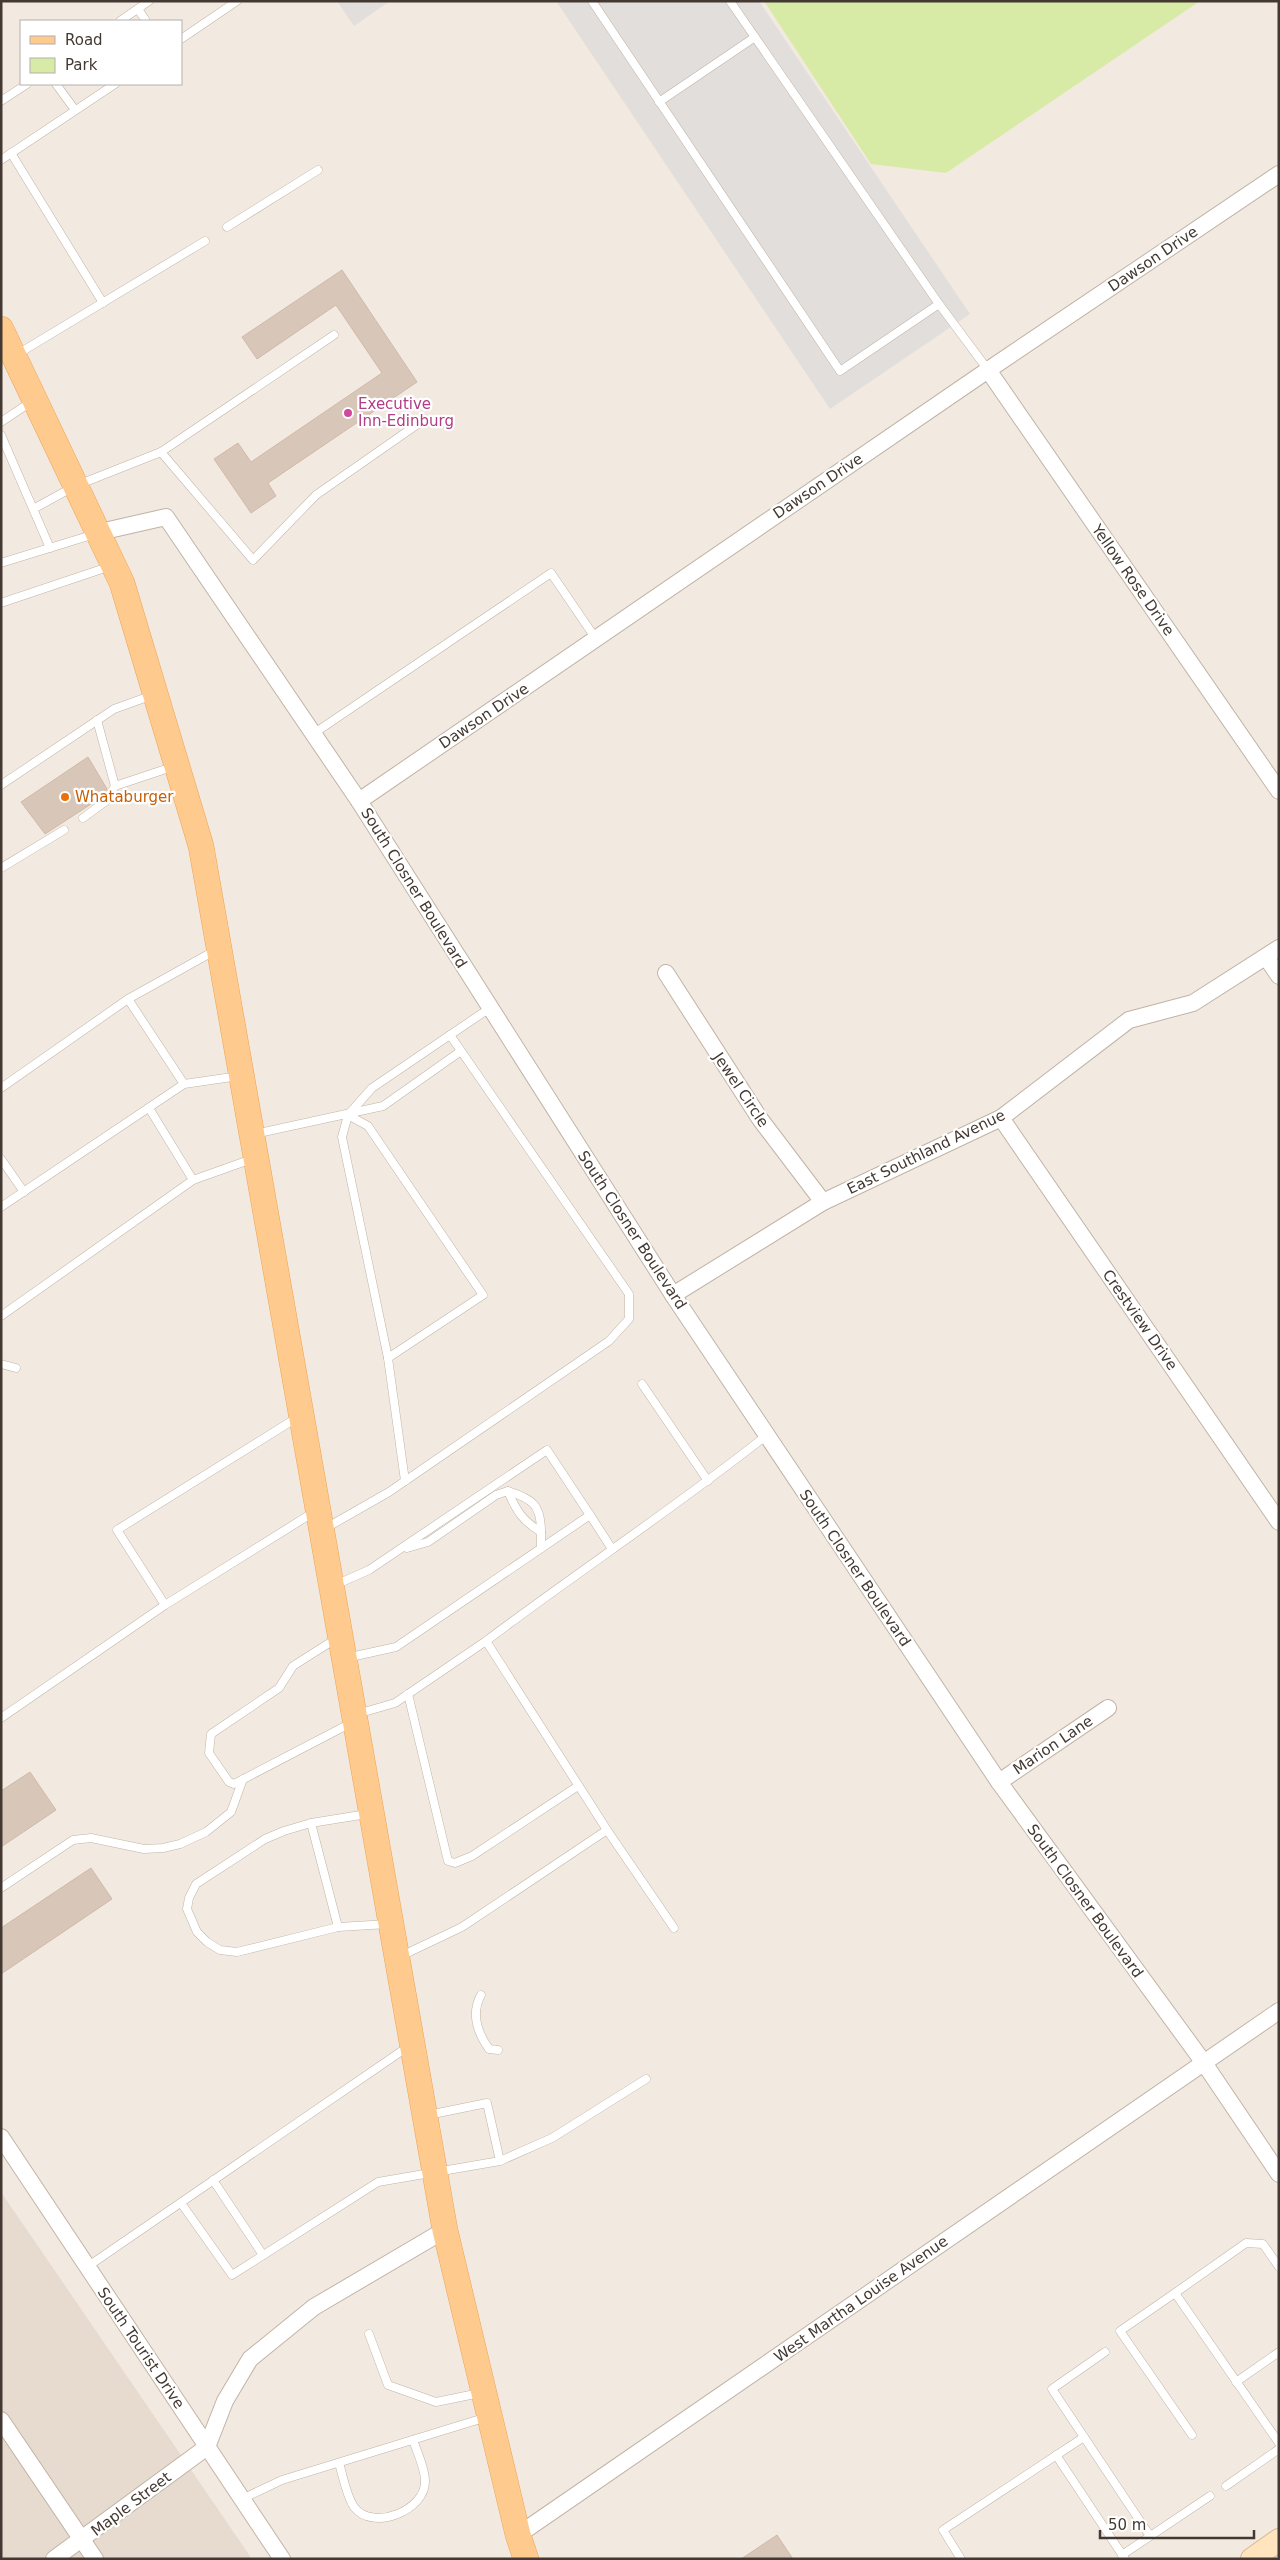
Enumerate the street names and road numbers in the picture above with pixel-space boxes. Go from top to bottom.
street label: Dawson Drive [1105,222,1201,296]
street label: Dawson Drive [770,449,866,523]
street label: Yellow Rose Drive [1087,520,1178,639]
street label: Dawson Drive [436,679,532,753]
street label: South Closner Boulevard [357,805,471,971]
street label: Jewel Circle [709,1048,773,1131]
street label: East Southland Avenue [844,1106,1008,1198]
street label: South Closner Boulevard [574,1147,690,1313]
street label: Crestview Drive [1099,1266,1181,1374]
street label: South Closner Boulevard [796,1486,914,1650]
street label: Marion Lane [1010,1712,1096,1778]
street label: South Closner Boulevard [1023,1821,1147,1981]
street label: West Martha Louise Avenue [771,2232,951,2366]
street label: South Tourist Drive [94,2284,188,2412]
street label: Maple Street [87,2468,175,2540]

